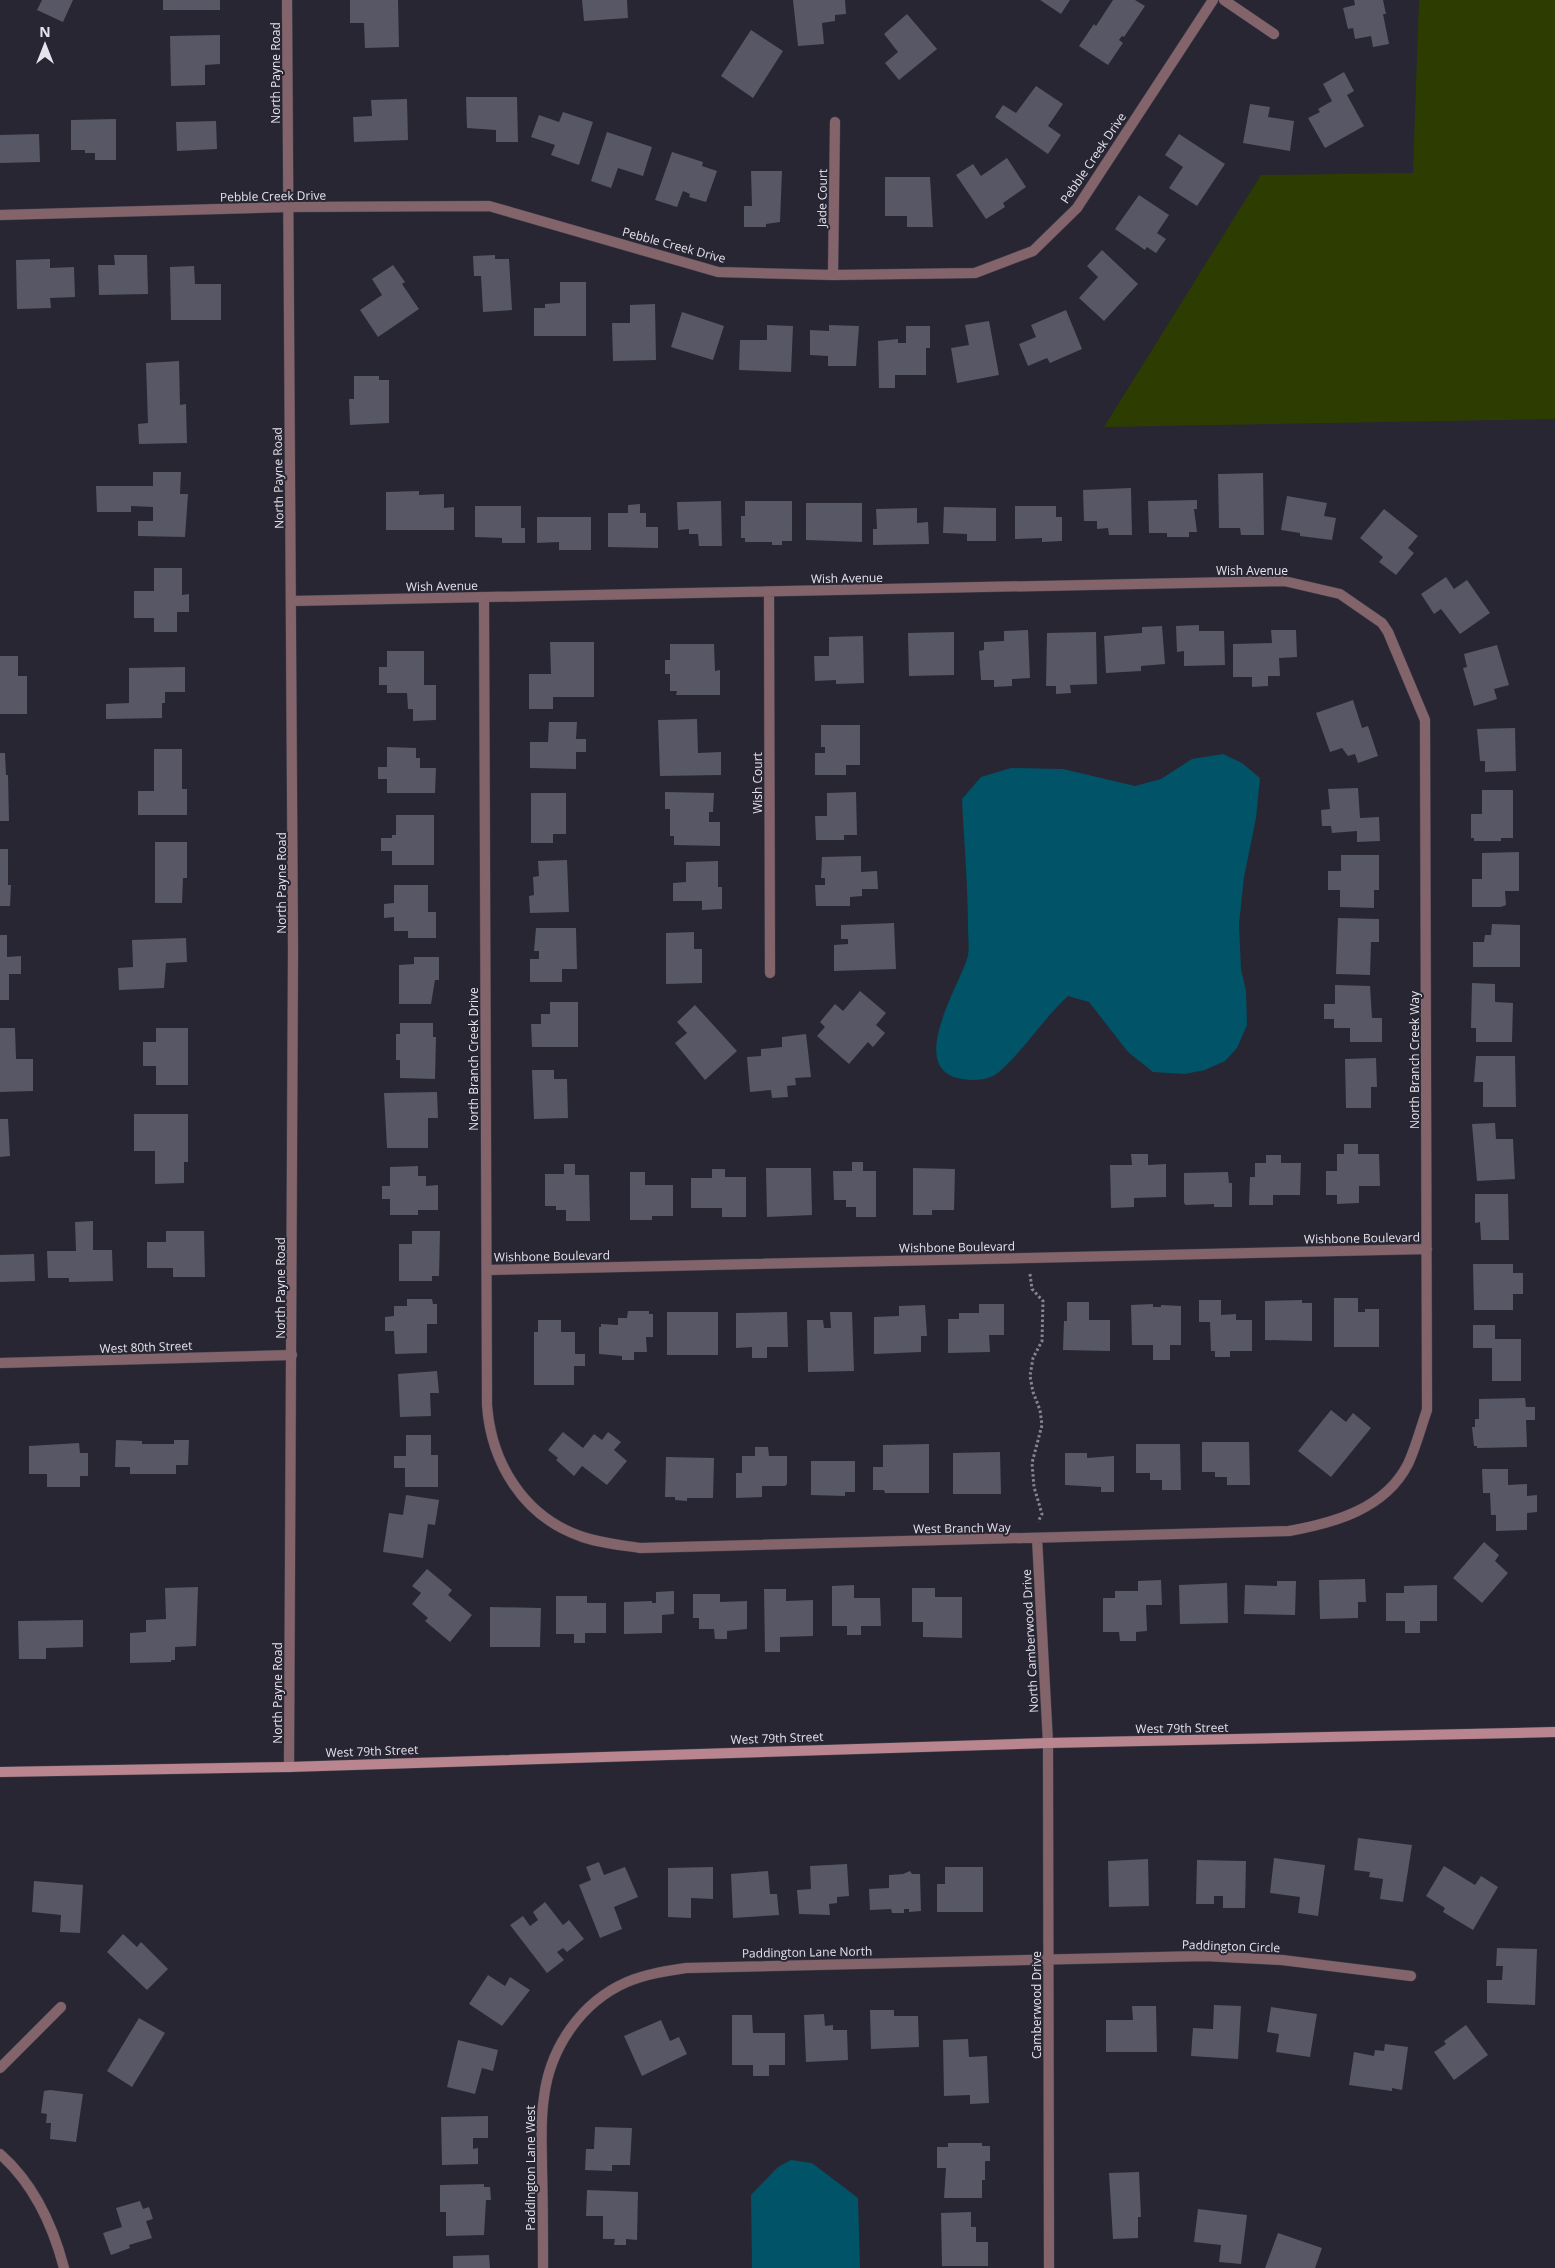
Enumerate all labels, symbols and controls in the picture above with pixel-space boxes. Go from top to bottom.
north arrow [20,20,70,70]
text: N [39,22,51,41]
street label: North Payne Road [267,22,284,124]
street label: Pebble Creek Drive [1056,109,1130,207]
street label: Jade Court [813,169,831,228]
street label: Pebble Creek Drive [220,187,327,205]
street label: Pebble Creek Drive [620,223,728,267]
street label: North Payne Road [269,427,287,529]
street label: Wish Avenue [1216,562,1288,579]
street label: Wish Avenue [811,569,883,587]
street label: Wish Avenue [406,577,478,595]
street label: Wish Court [749,752,766,814]
street label: North Payne Road [273,832,290,934]
street label: North Branch Creek Drive [465,987,482,1131]
street label: North Branch Creek Way [1406,990,1423,1129]
street label: Wishbone Boulevard [1304,1228,1420,1248]
street label: North Payne Road [272,1237,289,1339]
street label: Wishbone Boulevard [899,1237,1015,1257]
street label: Wishbone Boulevard [494,1246,610,1266]
street label: West 80th Street [99,1337,193,1357]
street label: West Branch Way [913,1519,1012,1537]
street label: North Camberwood Drive [1018,1568,1042,1713]
street label: North Payne Road [269,1642,286,1744]
street label: West 79th Street [1135,1719,1229,1737]
street label: West 79th Street [730,1728,824,1748]
street label: West 79th Street [325,1741,419,1761]
street label: Paddington Circle [1181,1936,1281,1956]
street label: Paddington Lane North [742,1942,872,1962]
street label: Camberwood Drive [1028,1951,1045,2059]
street label: Paddington Lane West [522,2105,539,2231]

